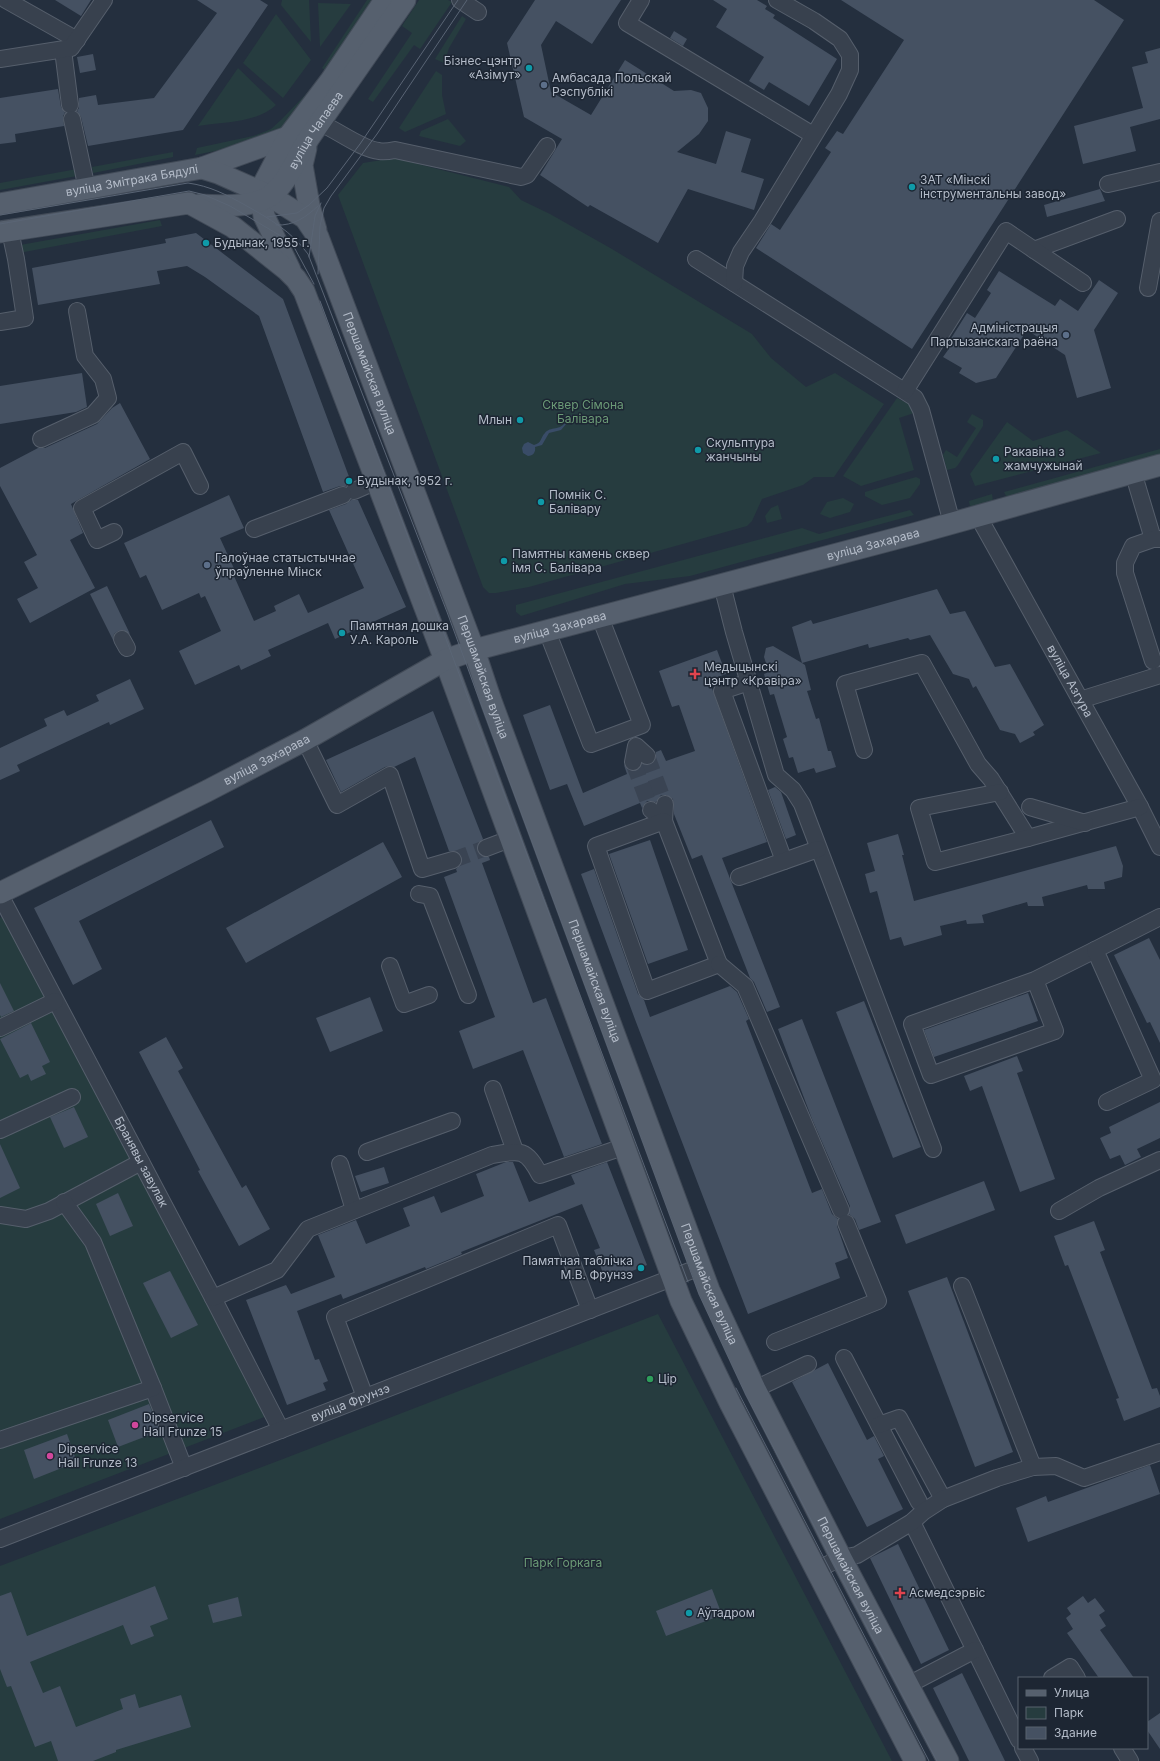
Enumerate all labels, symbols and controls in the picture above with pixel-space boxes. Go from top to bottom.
place label: Бізнес-цэнтр «Азімут» [444,53,521,82]
marker: Бізнес-цэнтр «Азімут» [524,63,534,73]
place label: Амбасада Польскай Рэспублікі [552,70,672,99]
marker: Амбасада Польскай Рэспублікі [539,80,549,90]
street label: вуліца Чапаева [285,88,346,172]
street label: вуліца Змітрака Бядулі [64,161,199,199]
place label: ЗАТ «Мінскі інструментальны завод» [920,172,1066,201]
marker: ЗАТ «Мінскі інструментальны завод» [907,182,917,192]
place label: Будынак, 1955 г. [214,235,310,250]
marker: Будынак, 1955 г. [201,238,211,248]
street label: Першамайская вуліца [340,310,400,437]
place label: Адміністрацыя Партызанскага раёна [930,320,1058,349]
marker: Адміністрацыя Партызанскага раёна [1061,330,1071,340]
park label: Сквер Сімона Балівара [542,397,624,426]
place label: Млын [478,412,512,427]
marker: Млын [515,415,525,425]
place label: Скульптура жанчыны [706,435,775,464]
place label: Ракавіна з жамчужынай [1004,444,1083,473]
marker: Скульптура жанчыны [693,445,703,455]
marker: Ракавіна з жамчужынай [991,454,1001,464]
place label: Будынак, 1952 г. [357,473,453,488]
marker: Будынак, 1952 г. [344,476,354,486]
place label: Помнік С. Балівару [549,487,606,516]
marker: Помнік С. Балівару [536,497,546,507]
street label: вуліца Захарава [825,525,921,564]
place label: Памятны камень сквер імя С. Балівара [512,546,650,575]
place label: Галоўнае статыстычнае ўпраўленне Мінск [215,550,356,579]
marker: Памятны камень сквер імя С. Балівара [499,556,509,566]
marker: Галоўнае статыстычнае ўпраўленне Мінск [202,560,212,570]
street label: вуліца Захарава [512,607,608,646]
street label: Першамайская вуліца [455,613,512,741]
place label: Памятная дошка У.А. Кароль [350,618,449,647]
marker: Памятная дошка У.А. Кароль [337,628,347,638]
street label: вуліца Азгура [1044,642,1097,720]
place label: Медыцынскі цэнтр «Кравіра» [704,659,802,688]
marker: Медыцынскі цэнтр «Кравіра» [689,668,701,680]
street label: вуліца Захарава [221,731,312,788]
street label: Першамайская вуліца [566,917,625,1044]
street label: Бранявы завулак [111,1114,172,1210]
street label: Першамайская вуліца [678,1221,741,1347]
place label: Памятная таблічка М.В. Фрунзэ [522,1253,633,1282]
marker: Памятная таблічка М.В. Фрунзэ [636,1263,646,1273]
place label: Цір [658,1371,677,1386]
marker: Цір [645,1374,655,1384]
street label: вуліца Фрунзэ [309,1380,392,1425]
place label: Dipservice Hall Frunze 15 [143,1410,222,1439]
marker: Dipservice Hall Frunze 15 [130,1420,140,1430]
place label: Dipservice Hall Frunze 13 [58,1441,137,1470]
marker: Dipservice Hall Frunze 13 [45,1451,55,1461]
street label: Першамайская вуліца [814,1514,888,1636]
park label: Парк Горкага [524,1555,602,1570]
place label: Асмедсэрвіс [909,1585,986,1600]
marker: Асмедсэрвіс [894,1587,906,1599]
place label: Аўтадром [697,1605,755,1620]
marker: Аўтадром [684,1608,694,1618]
legend [1018,1677,1148,1749]
text: Улица [1054,1685,1089,1700]
text: Парк [1054,1705,1084,1720]
text: Здание [1054,1725,1097,1740]

